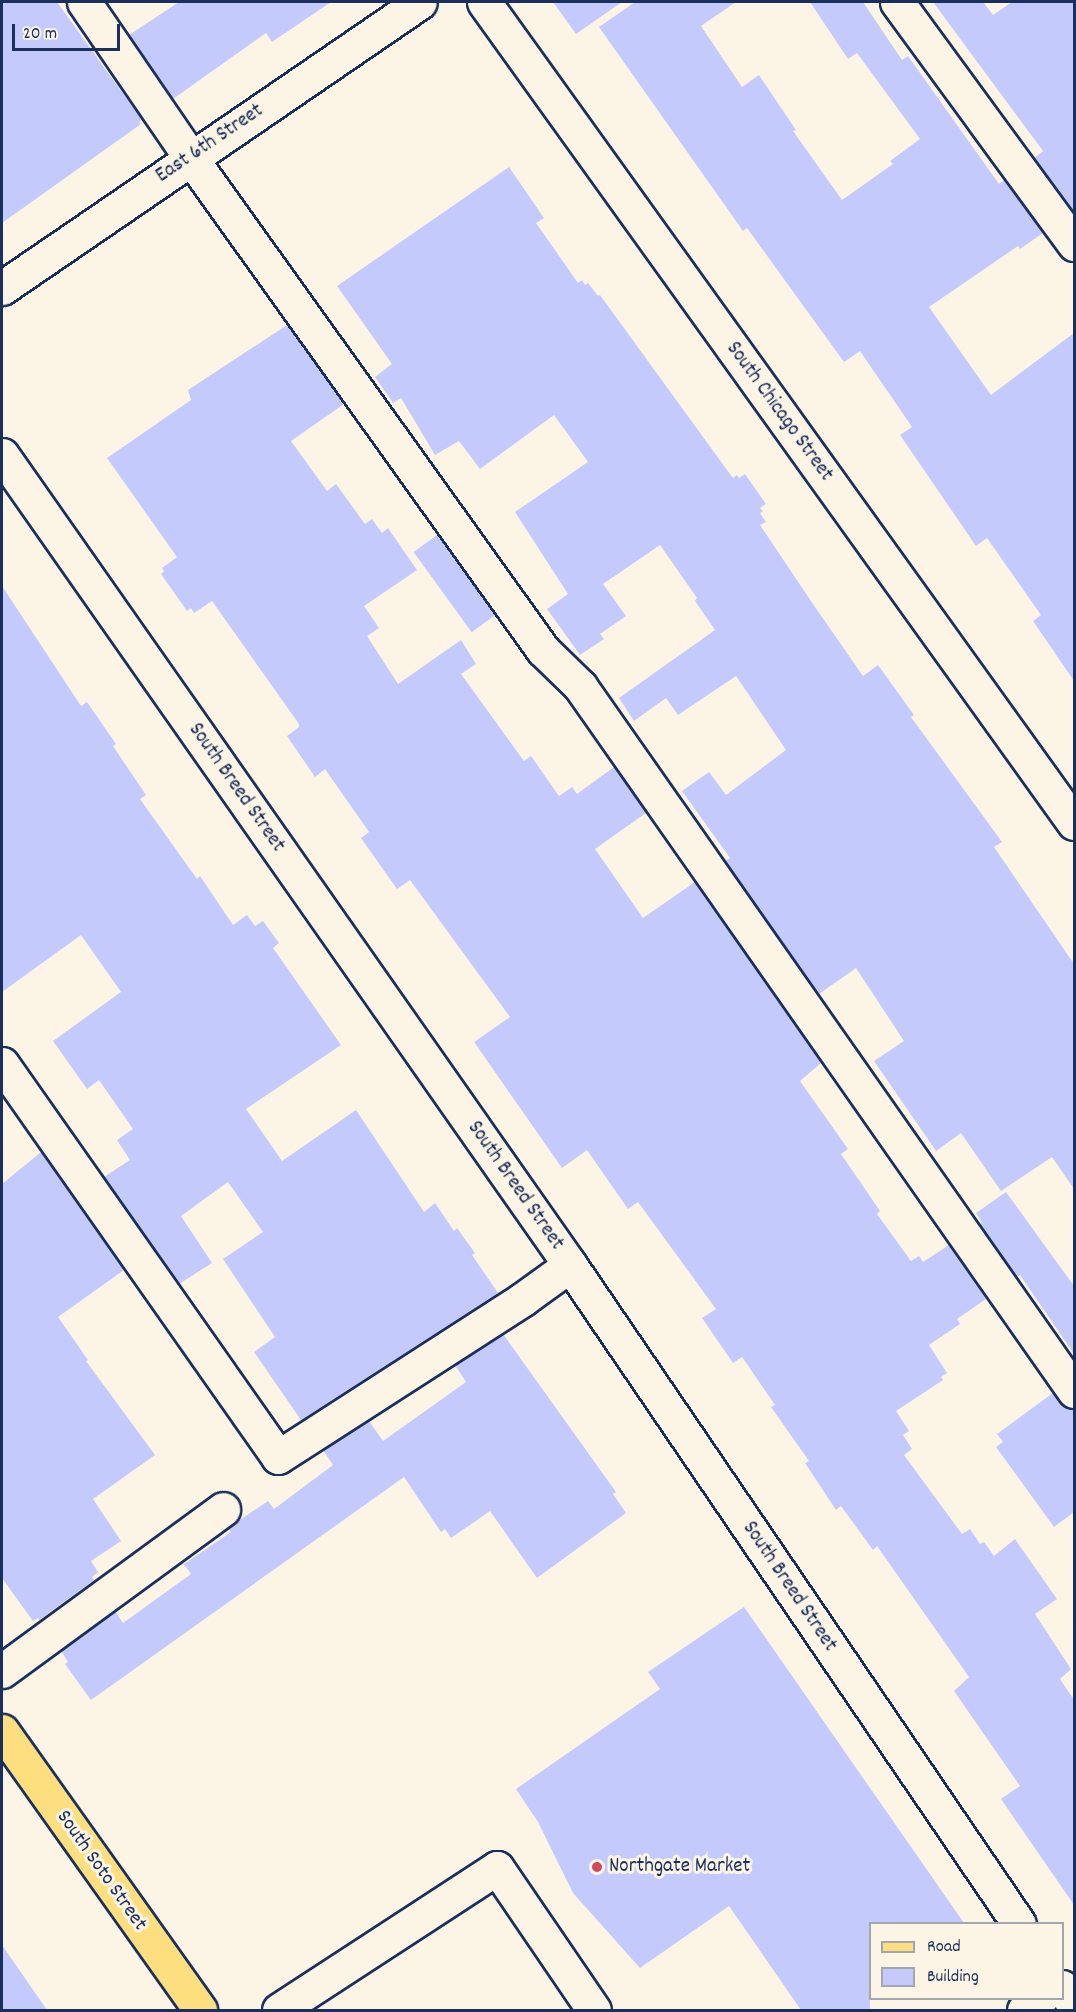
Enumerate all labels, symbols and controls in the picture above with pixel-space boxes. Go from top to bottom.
scale bar [15,12,123,50]
text: 20 m [23,22,57,47]
street label: East 6th Street [151,99,269,189]
street label: South Chicago Street [720,337,838,487]
street label: South Breed Street [182,719,290,857]
street label: South Breed Street [461,1117,569,1255]
street label: South Breed Street [736,1517,842,1657]
street label: South Soto Street [50,1806,152,1936]
place label: Northgate Market [609,1854,750,1880]
marker: Northgate Market [590,1860,604,1874]
legend [869,1922,1064,2000]
text: Road [927,1935,961,1960]
text: Building [927,1965,979,1990]

